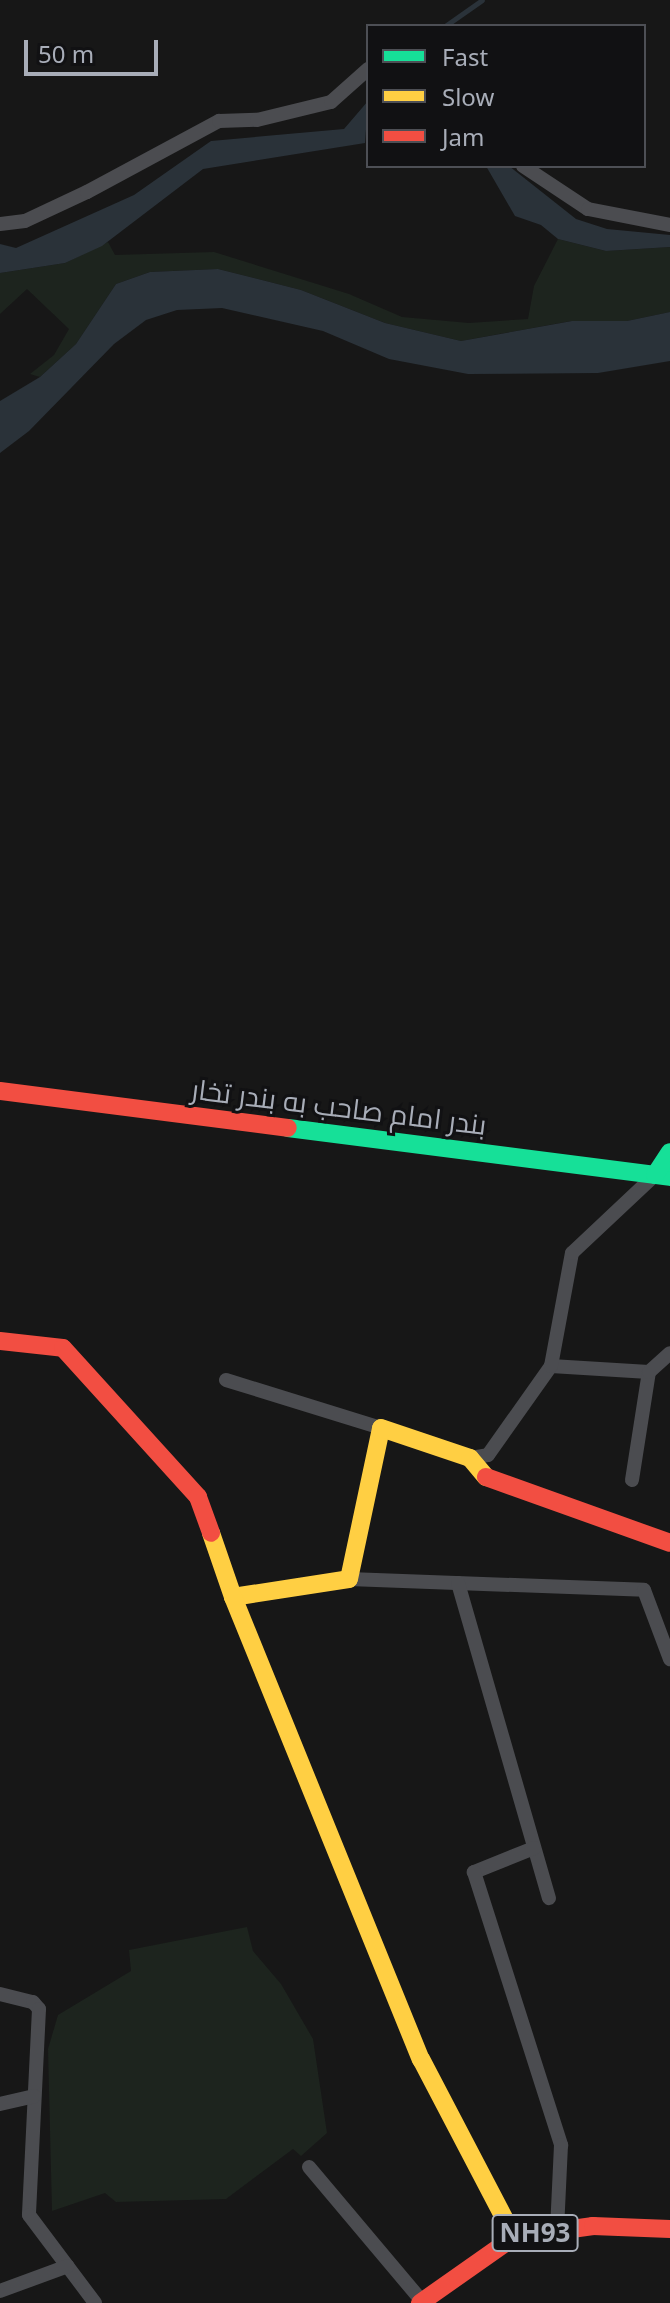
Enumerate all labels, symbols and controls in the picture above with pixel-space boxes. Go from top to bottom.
scale bar [28,24,162,74]
legend [366,24,646,168]
text: 50 m [38,37,94,70]
text: Fast [442,40,488,73]
text: Slow [442,80,494,113]
text: Jam [442,120,484,153]
street label: بندر امام صاحب به بندر تخار [190,1071,488,1141]
road number: NH93 [491,2211,579,2255]

